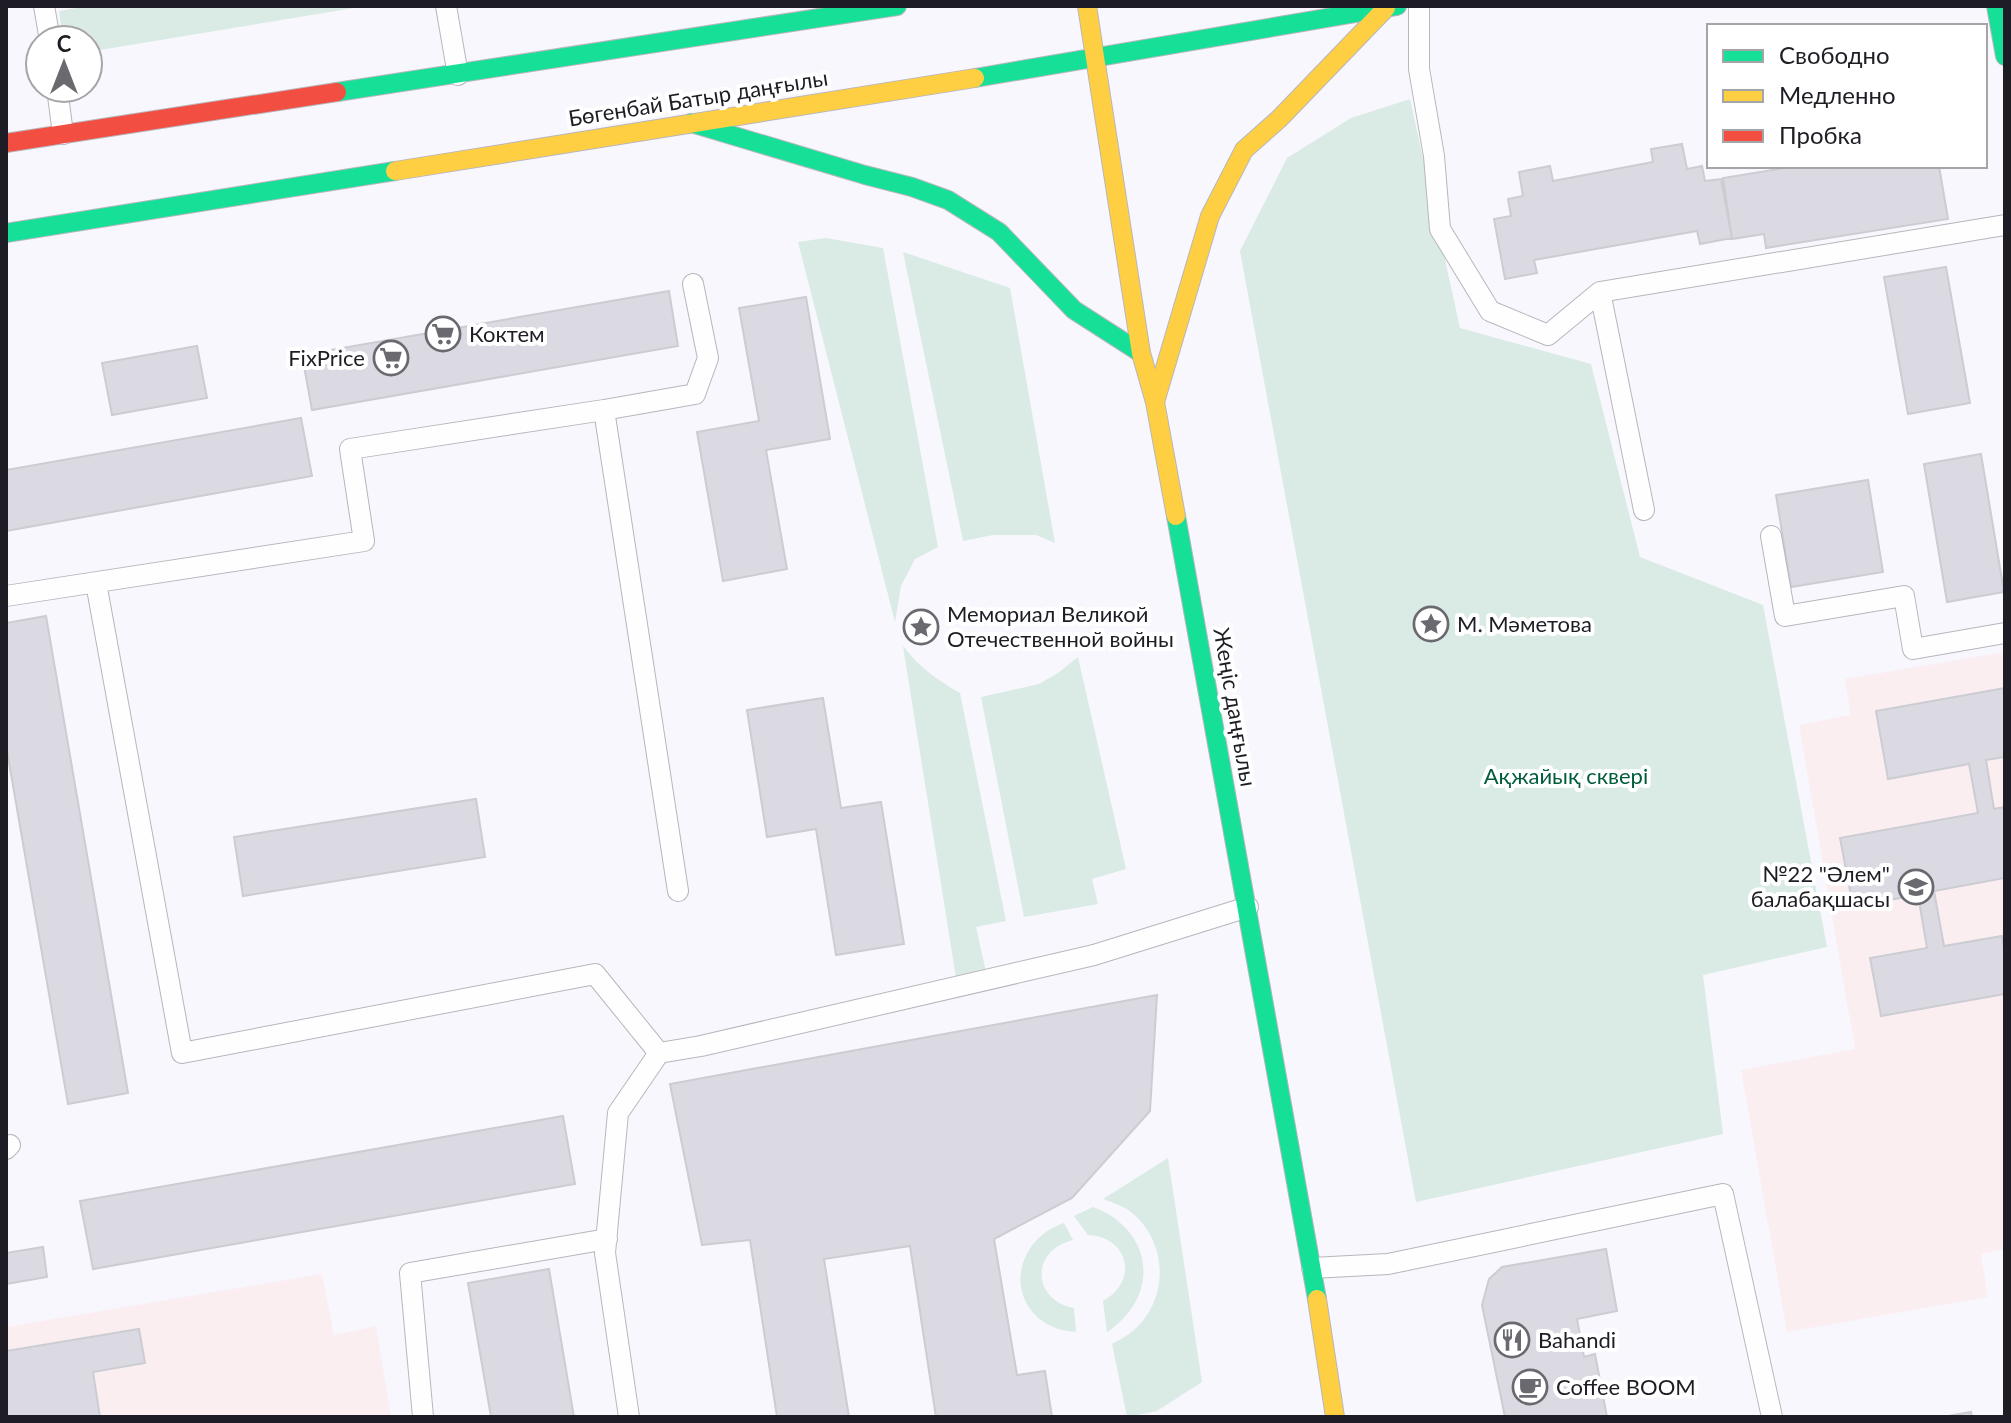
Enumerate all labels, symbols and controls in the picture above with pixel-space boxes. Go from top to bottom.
north arrow [24,24,104,104]
legend [1707,24,1987,168]
text: С [57,30,72,57]
text: Свободно [1779,40,1890,69]
street label: Бөгенбай Батыр даңғылы [566,64,830,131]
text: Медленно [1779,80,1896,109]
text: Пробка [1779,120,1862,149]
supermarket icon: Коктем [424,315,462,353]
place label: Коктем [469,320,545,347]
supermarket icon: FixPrice [372,339,410,377]
place label: FixPrice [288,344,365,371]
place label: Мемориал Великой Отечественной войны [947,600,1174,652]
place icon: М. Мәметова [1412,605,1450,643]
place icon: Мемориал Великой Отечественной войны [902,608,940,646]
place label: М. Мәметова [1457,610,1592,637]
street label: Жеңіс даңғылы [1208,625,1263,788]
park label: Ақжайық сквері [1484,762,1648,789]
place label: №22 "Әлем" балабақшасы [1751,860,1890,912]
school or university icon: №22 "Әлем" балабақшасы [1897,868,1935,906]
restaurant icon: Bahandi [1493,1321,1531,1359]
place label: Bahandi [1538,1326,1616,1353]
cafe icon: Coffee BOOM [1511,1368,1549,1406]
place label: Coffee BOOM [1556,1373,1696,1400]

